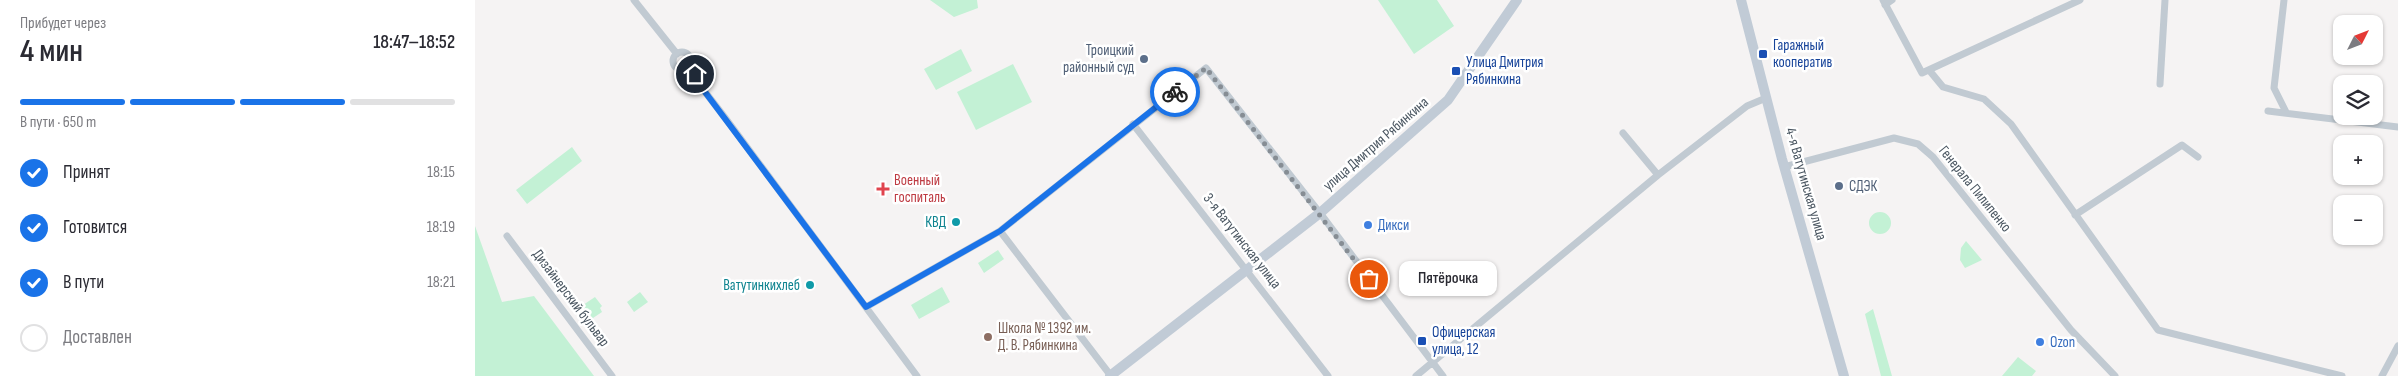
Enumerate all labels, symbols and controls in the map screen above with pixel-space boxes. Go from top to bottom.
text: Прибудет через [20,14,106,33]
north arrow [2333,15,2383,65]
map controls [2333,15,2383,245]
text: 18:47–18:52 [373,31,455,54]
text: 4 мин [20,32,83,71]
place label: Гаражный кооператив [1773,36,1833,72]
place label: Троицкий районный суд [1063,41,1135,77]
marker: Гаражный кооператив [1757,48,1769,60]
pin [674,53,716,95]
marker: Троицкий районный суд [1138,53,1150,65]
place label: Улица Дмитрия Рябинкина [1466,53,1544,89]
icon: home [681,60,709,88]
marker: Улица Дмитрия Рябинкина [1450,65,1462,77]
courier [1150,67,1200,117]
button: layers [2333,75,2383,125]
icon: bike [1161,78,1189,106]
street label: улица Дмитрия Рябинкина [1319,93,1433,195]
text: В пути · 650 m [20,113,96,132]
street label: 4-я Ватутинская улица [1781,125,1831,243]
button: + [2333,135,2383,185]
street label: Генерала Пилипенко [1934,142,2016,236]
icon: check [20,159,48,187]
text: Принят [63,161,110,184]
text: 18:15 [427,163,455,182]
place label: Военный госпиталь [894,171,946,207]
place label: СДЭК [1849,177,1878,196]
marker: СДЭК [1833,180,1845,192]
marker: Военный госпиталь [876,182,890,196]
street label: 3-я Ватутинская улица [1199,189,1285,293]
button: − [2333,195,2383,245]
place label: КВД [925,213,946,232]
icon: check [20,214,48,242]
text: Готовится [63,216,127,239]
marker: КВД [950,216,962,228]
place label: Дикси [1378,216,1409,235]
text: 18:19 [427,218,455,237]
marker: Дикси [1362,219,1374,231]
street label: Дизайнерский бульвар [528,246,614,350]
pin [1348,258,1390,300]
callout: Пятёрочка [1399,262,1497,296]
icon: bag [1355,265,1383,293]
icon: check [20,269,48,297]
text: Пятёрочка [1418,269,1478,288]
text: В пути [63,271,104,294]
text: 18:21 [427,273,455,292]
place label: Ватутинкихлеб [723,276,800,295]
marker: Ватутинкихлеб [804,279,816,291]
place label: Школа № 1392 им. Д. В. Рябинкина [998,319,1091,355]
place label: Офицерская улица, 12 [1432,323,1496,359]
text: Доставлен [63,326,132,349]
marker: Школа № 1392 им. Д. В. Рябинкина [982,331,994,343]
place label: Ozon [2050,333,2075,352]
marker: Офицерская улица, 12 [1416,335,1428,347]
marker: Ozon [2034,336,2046,348]

